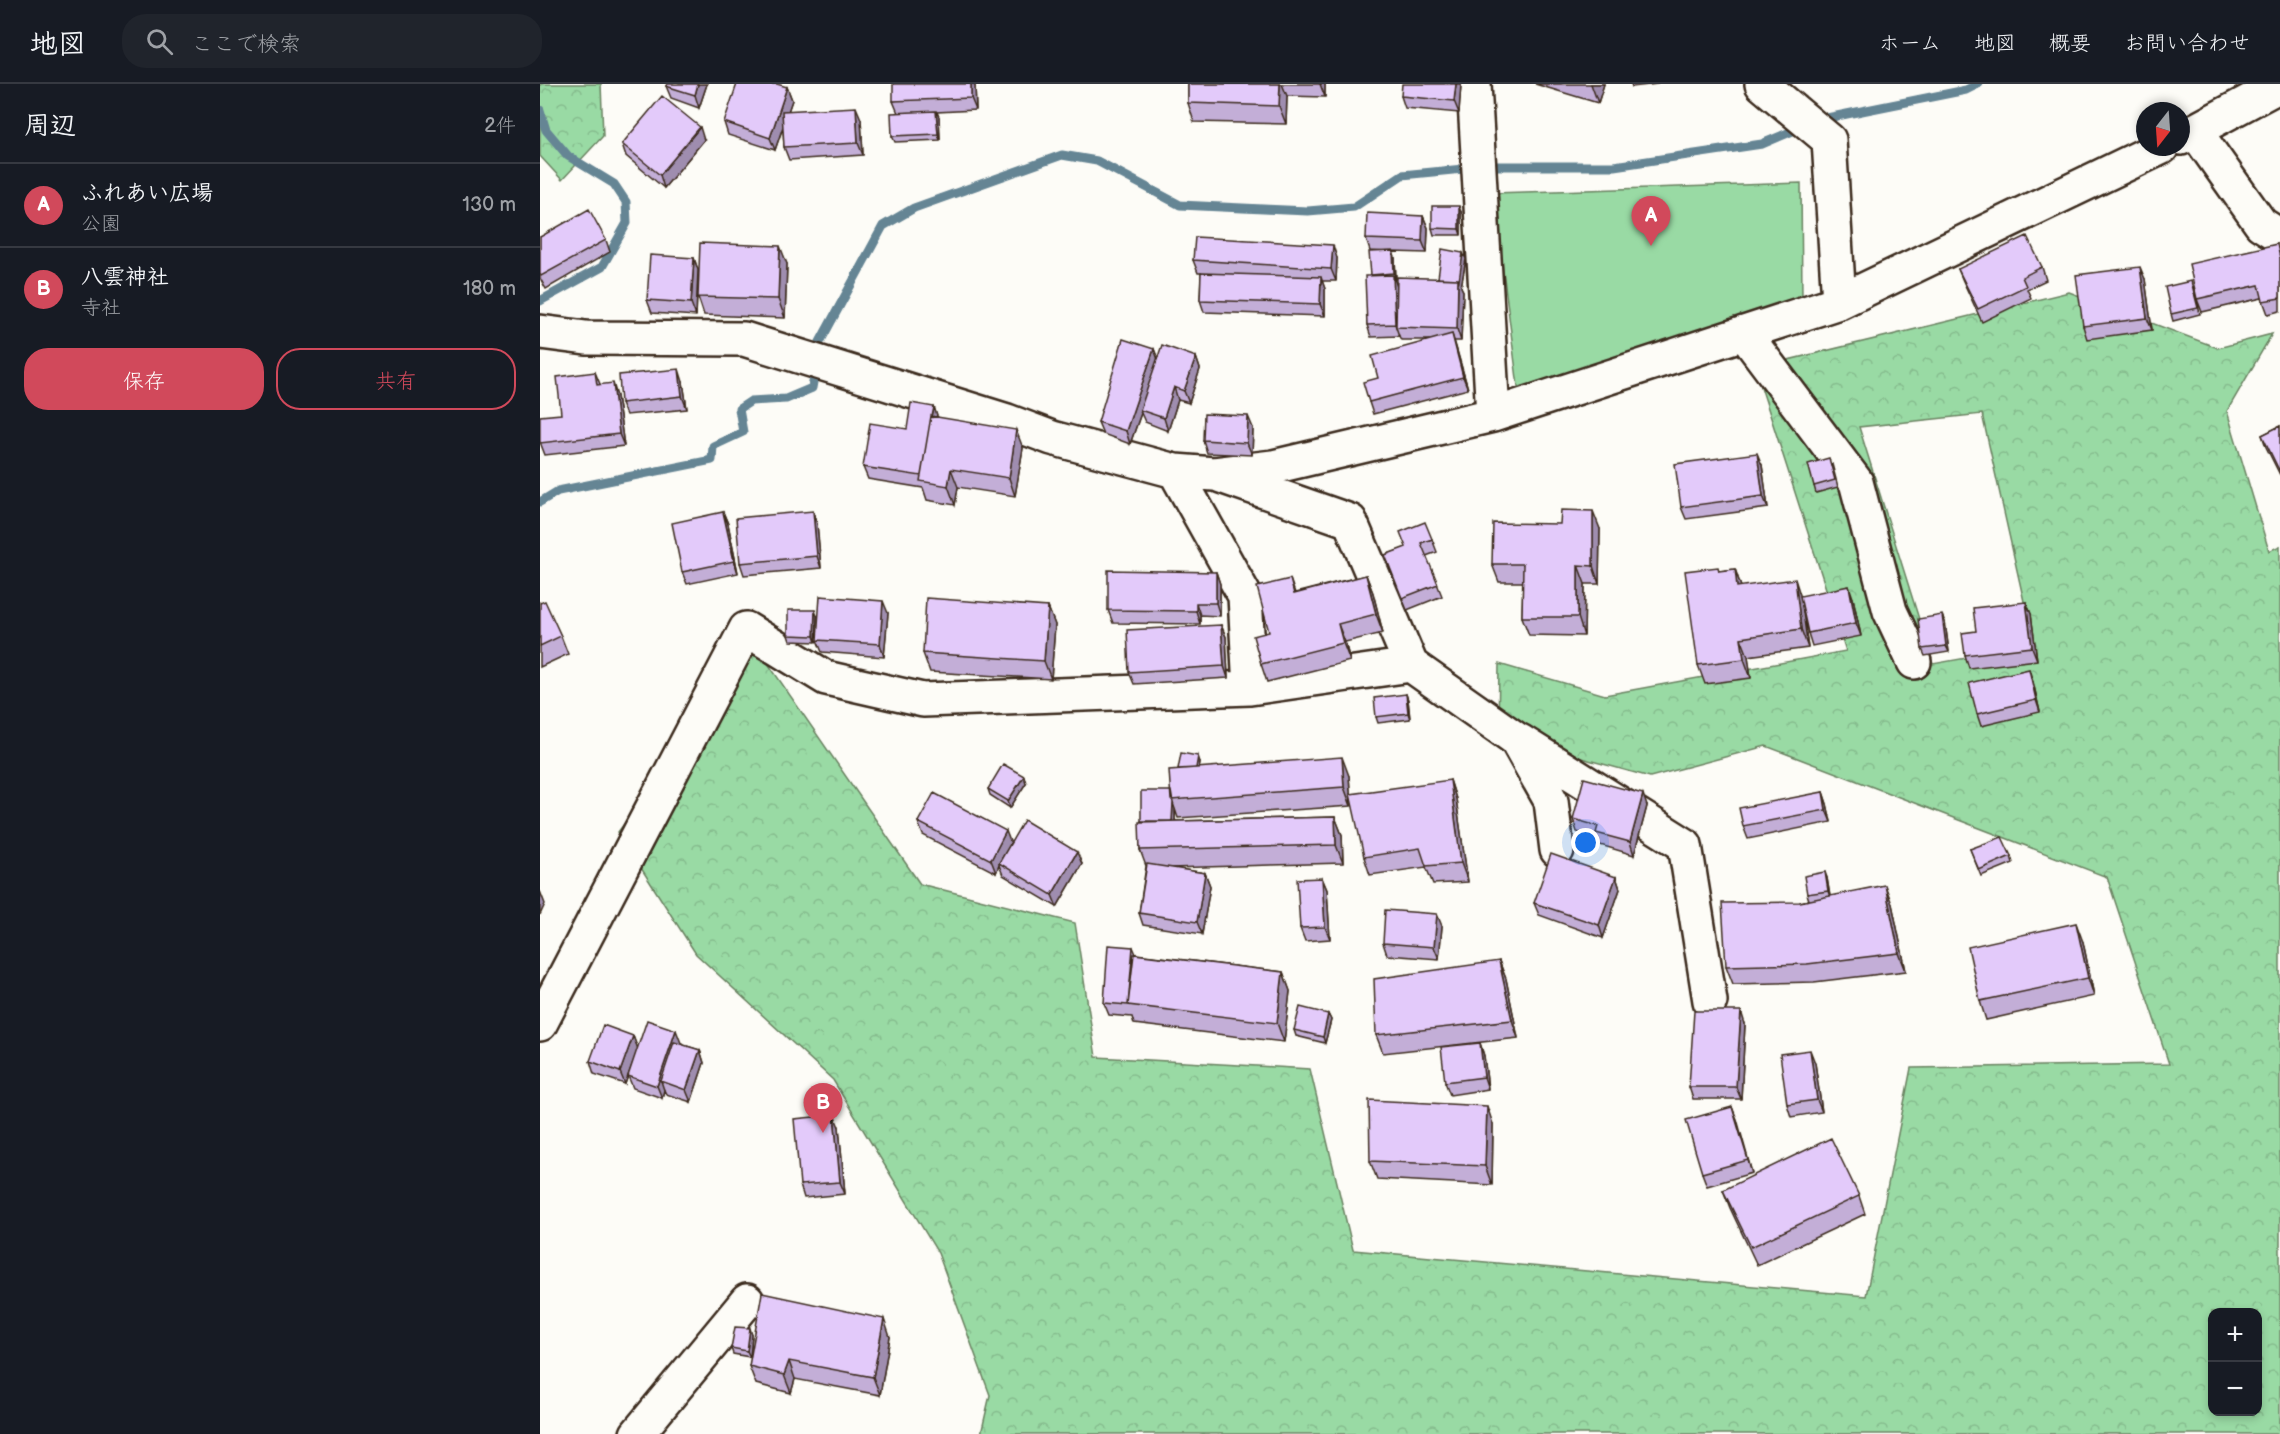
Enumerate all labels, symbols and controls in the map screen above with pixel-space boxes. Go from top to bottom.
search box [122,14,542,68]
icon: search [143,25,176,58]
text: 地図 [30,28,86,61]
text: ここで検索 [191,31,301,58]
text: ホーム [1879,31,1941,56]
text: 地図 [1974,31,2016,56]
text: 概要 [2049,31,2091,56]
text: お問い合わせ [2124,31,2250,56]
north arrow [2136,102,2190,156]
text: 周辺 [24,111,76,142]
text: 2件 [484,114,516,138]
text: ふれあい広場 [81,180,213,207]
text: A [37,193,50,217]
text: 130 m [462,193,516,217]
pin: A [1632,196,1670,246]
text: 公園 [81,212,121,236]
text: 八雲神社 [81,264,169,291]
text: B [36,277,51,301]
text: 180 m [463,277,516,301]
text: 寺社 [81,296,121,320]
button: 保存 [24,348,264,410]
button: 共有 [276,348,516,410]
your location [1571,828,1600,857]
pin: B [804,1084,842,1133]
map controls [2208,1308,2262,1416]
button: + [2208,1308,2262,1362]
button: − [2208,1362,2262,1416]

